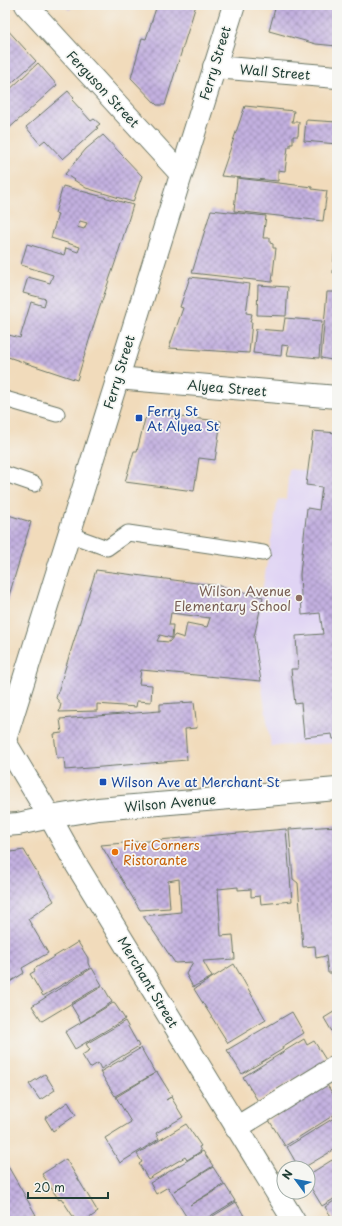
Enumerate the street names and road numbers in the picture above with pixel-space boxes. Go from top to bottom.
street label: Ferry Street [194,23,235,102]
street label: Ferguson Street [63,46,144,131]
street label: Wall Street [239,59,311,84]
street label: Ferry Street [98,332,139,411]
street label: Alyea Street [187,375,267,400]
street label: Wilson Avenue [123,789,217,816]
street label: Merchant Street [114,932,183,1031]

